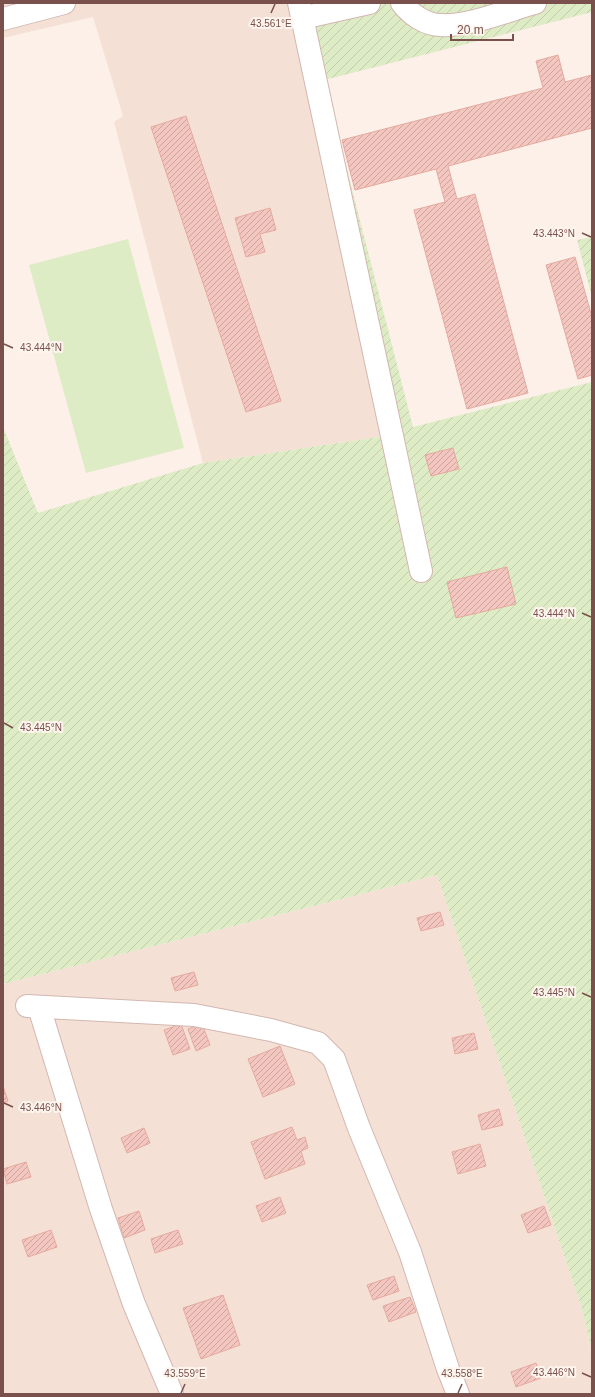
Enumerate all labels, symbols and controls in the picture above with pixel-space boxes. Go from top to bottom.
scale bar [451,16,513,42]
text: 43.561°E [250,18,292,29]
text: 20 m [457,23,484,37]
text: 43.443°N [533,228,575,239]
text: 43.444°N [20,342,62,353]
text: 43.444°N [533,608,575,619]
text: 43.445°N [20,722,62,733]
text: 43.445°N [533,987,575,998]
text: 43.446°N [20,1102,62,1113]
text: 43.446°N [533,1367,575,1378]
text: 43.559°E [164,1368,206,1379]
text: 43.558°E [441,1368,483,1379]

